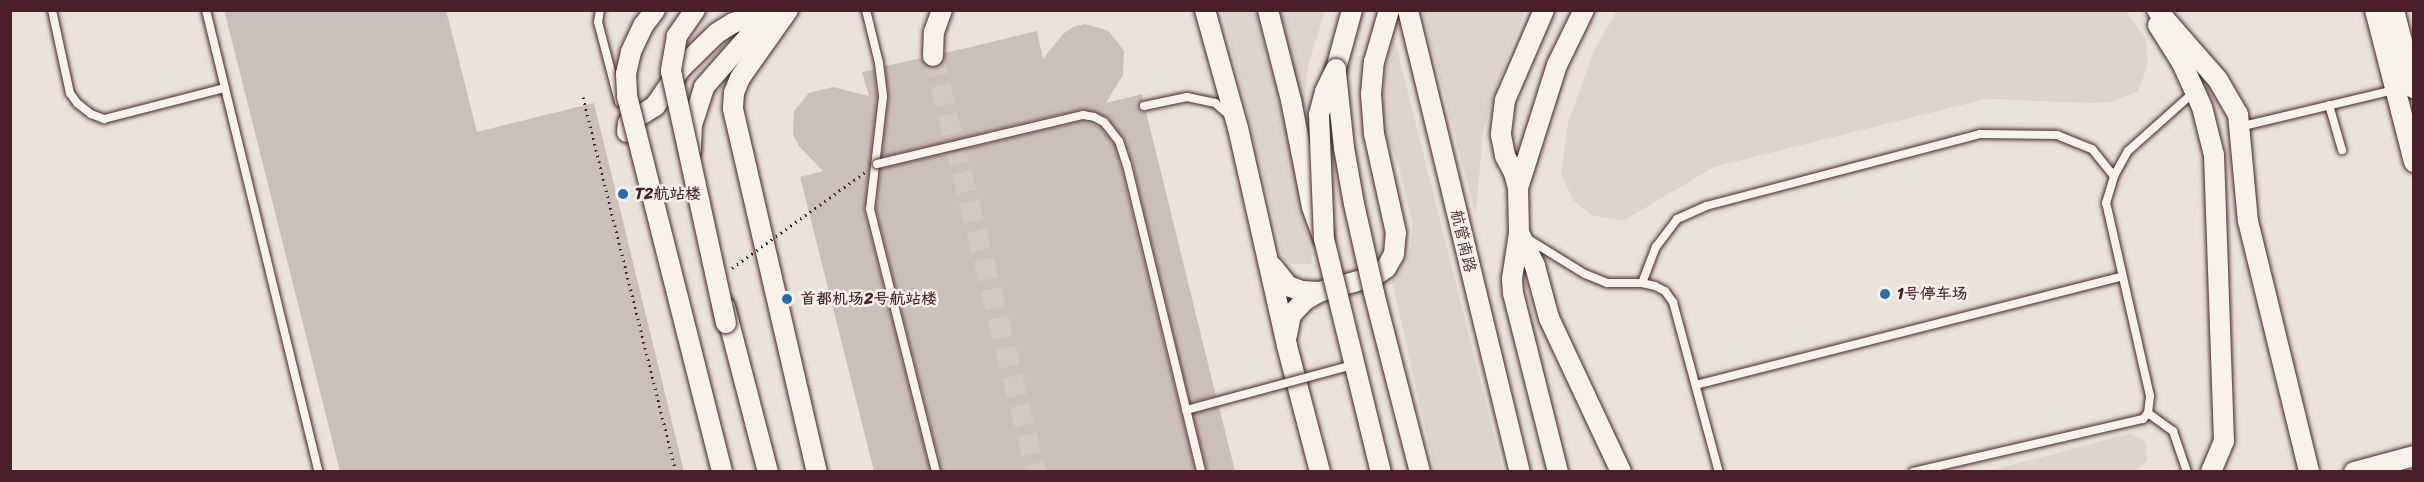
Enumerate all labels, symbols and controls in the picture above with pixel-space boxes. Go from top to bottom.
place label: T2航站楼 [635,184,701,204]
marker: T2航站楼 [616,187,630,201]
street label: 航管南路 [1446,208,1480,274]
place label: 1号停车场 [1897,284,1968,304]
marker: 1号停车场 [1878,287,1892,301]
place label: 首都机场2号航站楼 [800,289,937,309]
marker: 首都机场2号航站楼 [778,290,796,308]

